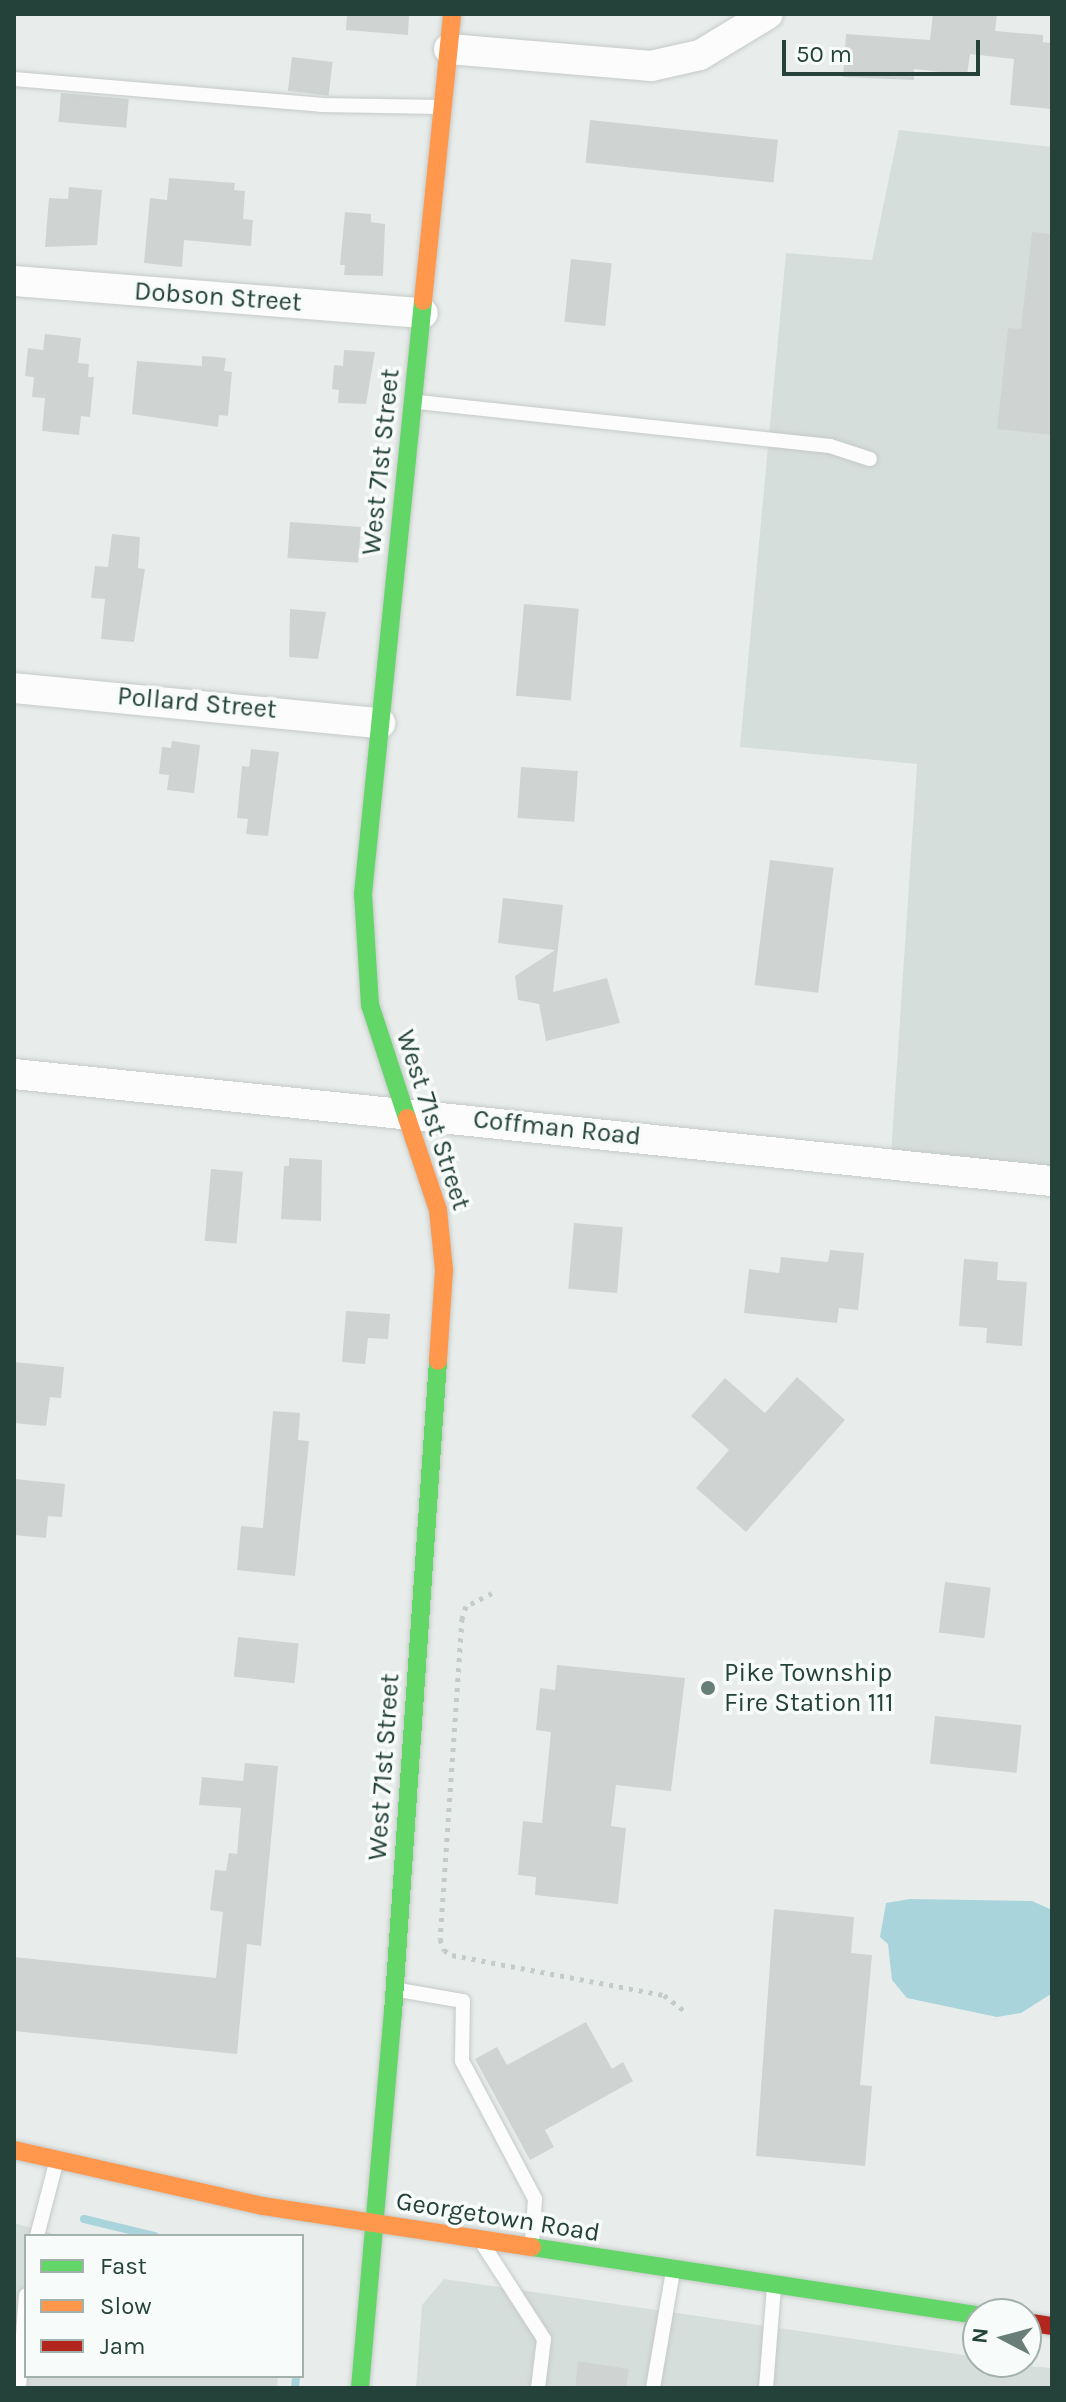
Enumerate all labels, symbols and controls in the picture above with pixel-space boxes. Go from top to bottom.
scale bar [786,24,984,74]
text: 50 m [796,40,852,68]
street label: Dobson Street [133,276,303,318]
street label: West 71st Street [356,367,406,557]
street label: Pollard Street [116,680,278,726]
street label: West 71st Street [389,1026,477,1214]
street label: Coffman Road [472,1104,642,1152]
place label: Pike Township Fire Station 111 [724,1657,893,1718]
street label: West 71st Street [362,1673,406,1861]
marker: Pike Township Fire Station 111 [699,1679,717,1697]
street label: Georgetown Road [394,2185,602,2249]
legend [24,2234,304,2378]
text: Fast [100,2252,147,2280]
text: Slow [100,2292,152,2320]
north arrow [962,2298,1042,2378]
text: N [966,2326,994,2345]
text: Jam [100,2332,145,2360]

